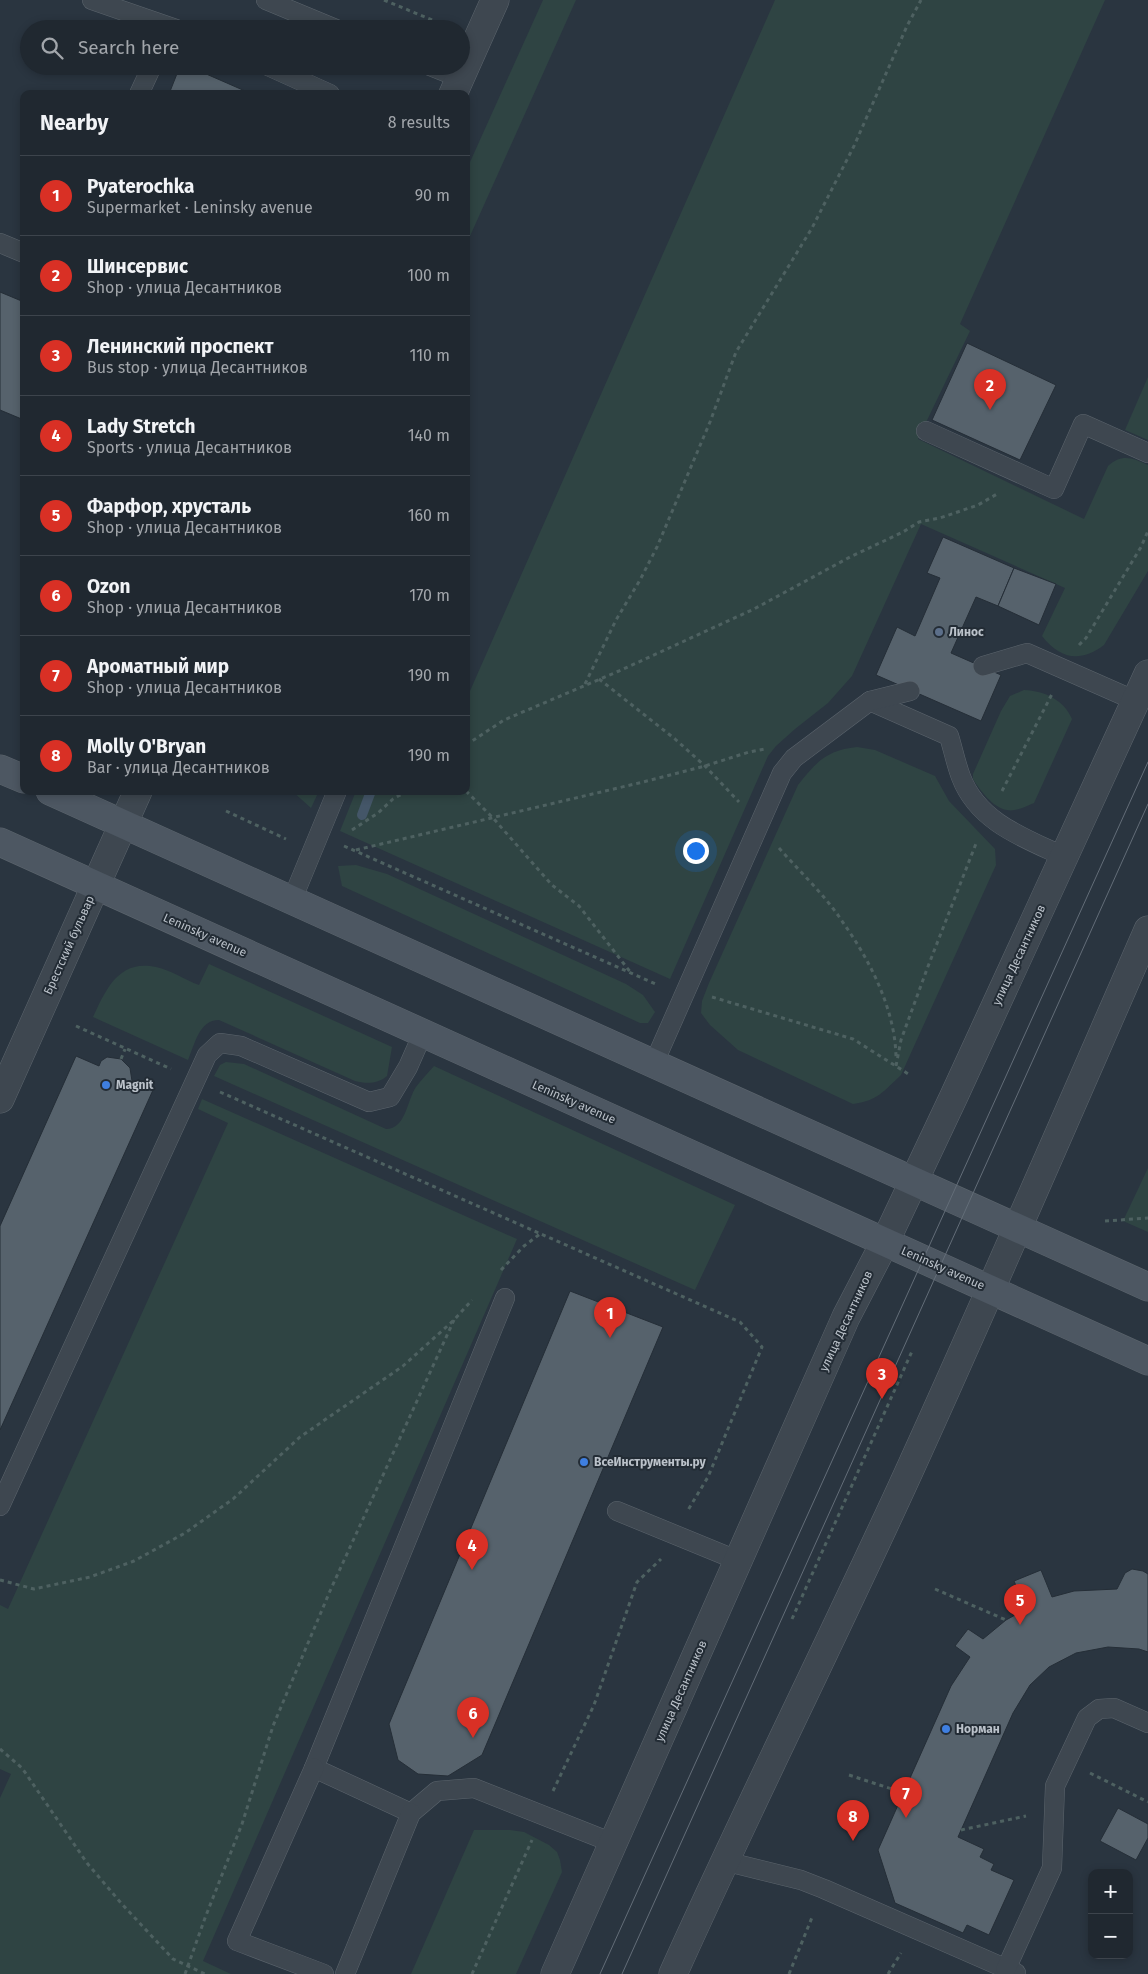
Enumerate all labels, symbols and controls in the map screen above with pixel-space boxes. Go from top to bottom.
search box [20,20,470,75]
icon: search [38,34,66,62]
text: Search here [78,36,179,59]
text: Nearby [40,110,108,136]
text: 8 results [388,113,450,132]
text: Pyaterochka [87,175,194,198]
text: 1 [52,186,60,205]
text: 90 m [415,186,450,205]
text: Supermarket · Leninsky avenue [87,198,313,217]
text: Шинсервис [87,255,188,278]
text: 2 [52,266,60,285]
text: 100 m [407,266,450,285]
text: Shop · улица Десантников [87,278,282,297]
text: Ленинский проспект [87,335,273,358]
text: 3 [52,346,60,365]
text: 110 m [409,346,450,365]
text: Bus stop · улица Десантников [87,358,308,377]
pin: 2 [974,369,1006,410]
text: Lady Stretch [87,415,196,438]
text: 4 [51,426,61,445]
text: 140 m [408,426,450,445]
text: Sports · улица Десантников [87,438,292,457]
text: Фарфор, хрусталь [87,495,251,518]
text: 5 [52,506,60,525]
text: 160 m [408,506,450,525]
text: Shop · улица Десантников [87,518,282,537]
text: Ozon [87,575,131,598]
text: 6 [51,586,61,605]
text: 170 m [409,586,450,605]
text: Shop · улица Десантников [87,598,282,617]
place label: Линос [949,625,984,639]
marker: Линос [933,626,945,638]
text: Ароматный мир [87,655,229,678]
text: 7 [52,666,60,685]
text: 190 m [408,666,450,685]
text: Shop · улица Десантников [87,678,282,697]
text: Molly O'Bryan [87,735,206,758]
text: 8 [51,746,61,765]
text: 190 m [408,746,450,765]
text: Bar · улица Десантников [87,758,270,777]
your location [683,838,709,864]
street label: Брестский бульвар [41,893,97,997]
street label: улица Десантников [990,902,1049,1008]
street label: Leninsky avenue [161,910,249,960]
street label: Leninsky avenue [530,1077,618,1127]
place label: Magnit [116,1078,154,1092]
marker: Magnit [100,1079,112,1091]
street label: Leninsky avenue [899,1243,987,1293]
street label: улица Десантников [817,1268,876,1374]
pin: 1 [594,1297,626,1338]
pin: 3 [866,1358,898,1399]
place label: ВсеИнструменты.ру [594,1455,707,1469]
marker: ВсеИнструменты.ру [578,1456,590,1468]
pin: 4 [456,1529,488,1570]
pin: 5 [1004,1584,1036,1625]
street label: улица Десантников [652,1638,710,1744]
pin: 6 [457,1697,489,1738]
place label: Норман [956,1722,1000,1736]
marker: Норман [940,1723,952,1735]
pin: 7 [890,1777,922,1818]
pin: 8 [837,1800,869,1841]
map controls [1088,1869,1133,1959]
button: + [1088,1869,1133,1914]
button: − [1088,1914,1133,1959]

